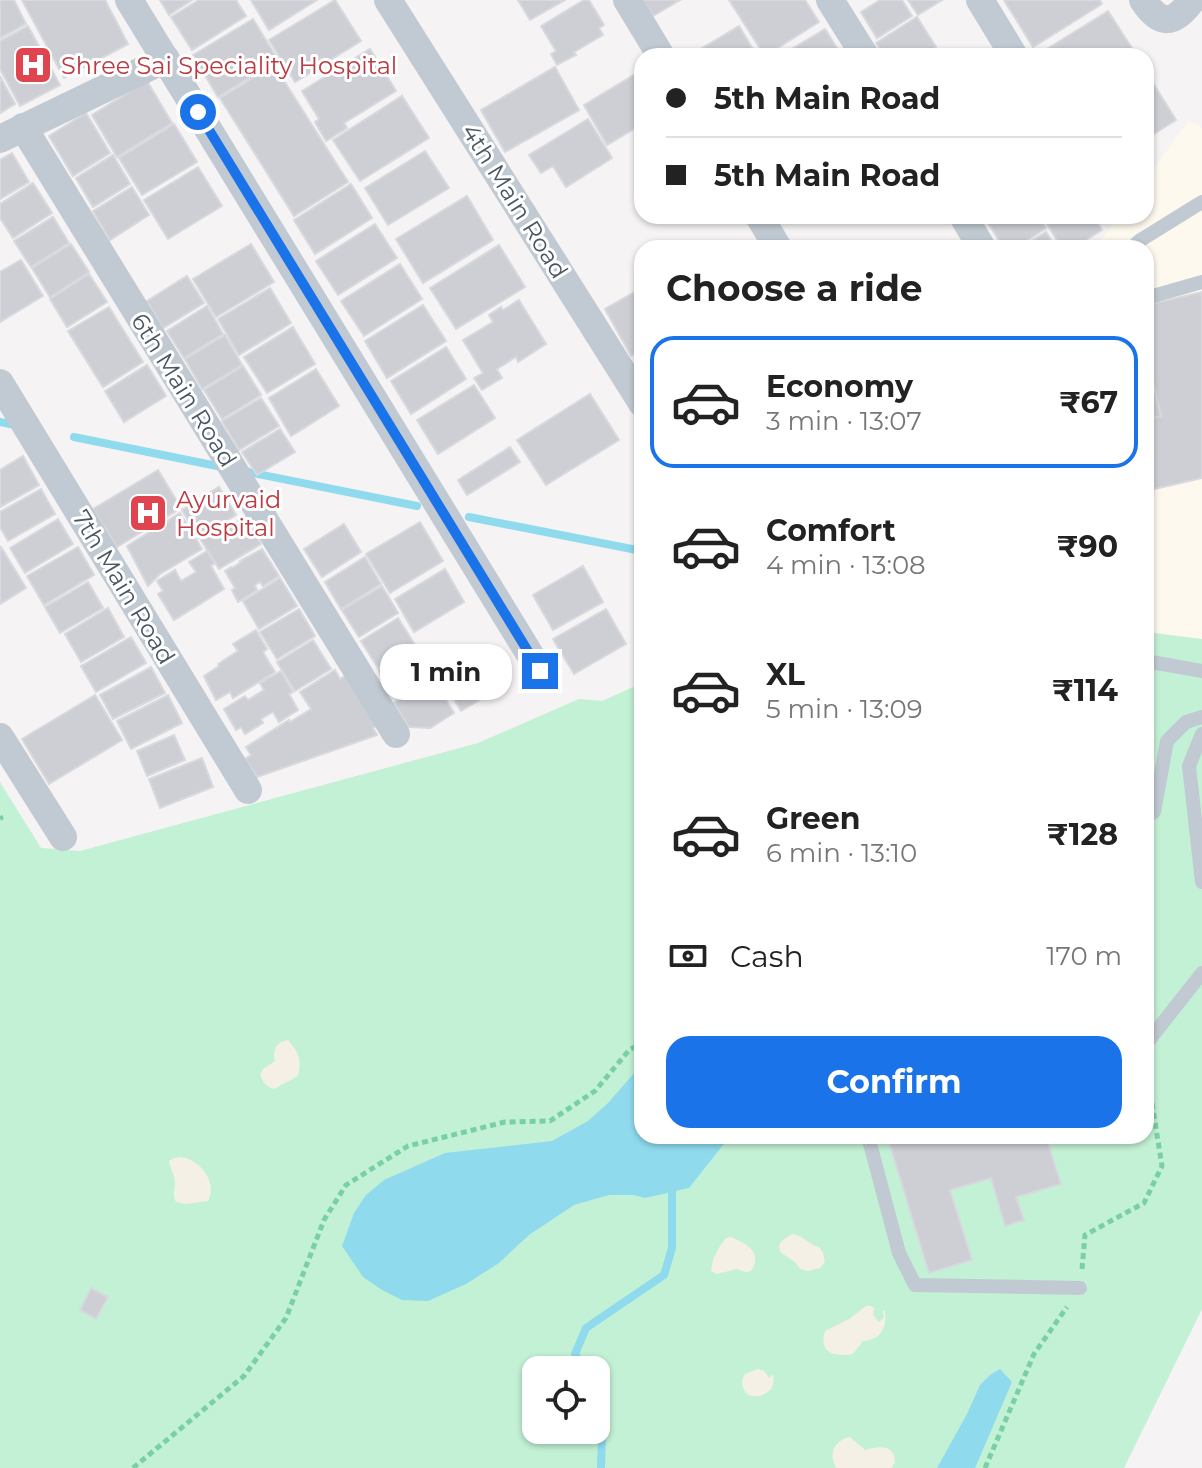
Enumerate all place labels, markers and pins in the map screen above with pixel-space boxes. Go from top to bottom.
hospital icon: Shree Sai Speciality Hospital [12,44,54,86]
place label: Shree Sai Speciality Hospital [61,51,397,80]
place label: Ayurvaid Hospital [176,485,281,542]
hospital icon: Ayurvaid Hospital [127,492,169,534]

